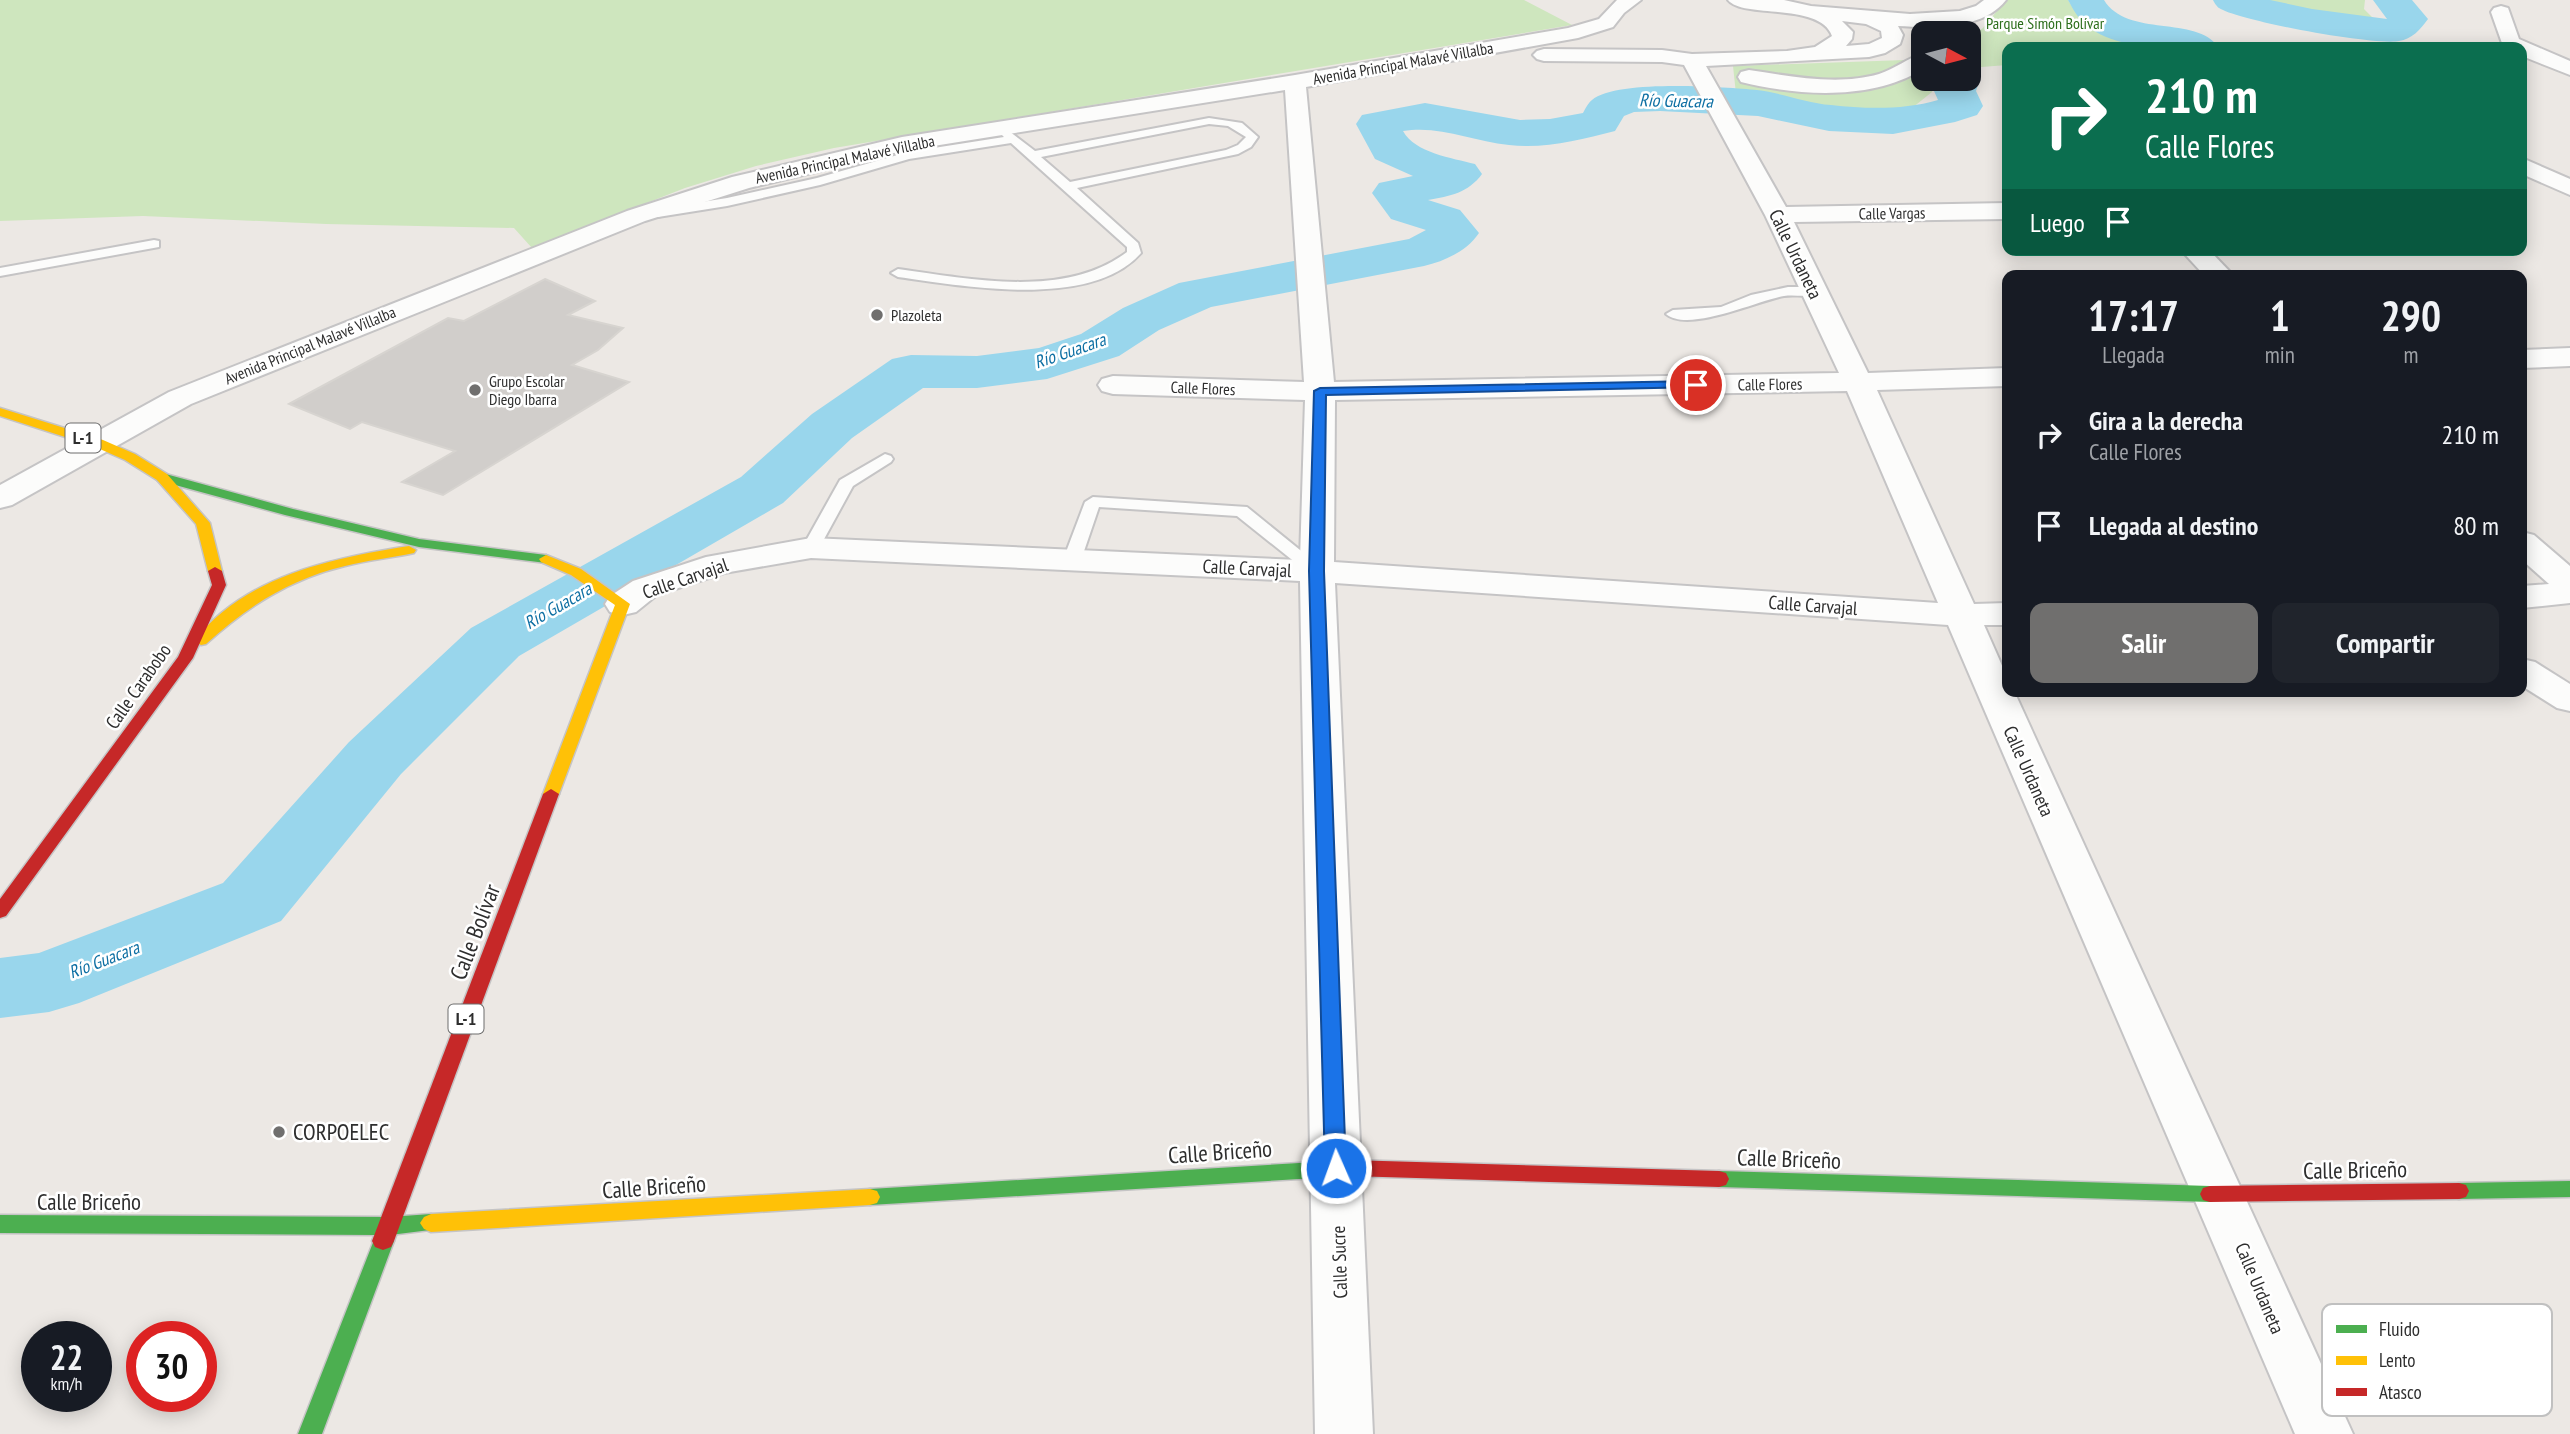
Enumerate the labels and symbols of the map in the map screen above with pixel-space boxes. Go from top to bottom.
park label: Parque Simón Bolívar [1986,13,2105,33]
north arrow [1911,21,1981,91]
street label: Avenida Principal Malavé Villalba [1311,37,1495,89]
water label: Río Guacara [1639,88,1714,113]
street label: Avenida Principal Malavé Villalba [754,130,936,188]
street label: Calle Vargas [1858,202,1926,224]
street label: Calle Urdaneta [1764,205,1828,303]
street label: Avenida Principal Malavé Villalba [222,301,398,389]
place label: Plazoleta [891,305,942,325]
marker: Plazoleta [869,307,885,323]
water label: Río Guacara [1031,327,1109,373]
pin [1666,355,1726,415]
place label: Grupo Escolar Diego Ibarra [489,371,565,409]
street label: Calle Flores [1738,373,1802,395]
street label: Calle Flores [1170,377,1236,399]
marker: Grupo Escolar Diego Ibarra [467,382,483,398]
road number: L-1 [66,424,100,452]
street label: Calle Carvajal [639,552,732,604]
street label: Calle Carvajal [1202,554,1293,582]
water label: Río Guacara [520,577,596,634]
street label: Calle Carvajal [1768,590,1859,620]
street label: Calle Carabobo [100,639,176,733]
street label: Calle Urdaneta [1998,722,2060,820]
street label: Calle Bolívar [443,879,506,984]
water label: Río Guacara [65,935,143,983]
road number: L-1 [448,1004,484,1034]
place label: CORPOELEC [293,1117,389,1146]
marker: CORPOELEC [271,1124,287,1140]
position arrow [1299,1131,1373,1205]
street label: Calle Briceño [1167,1133,1273,1170]
street label: Calle Briceño [1737,1142,1842,1175]
street label: Calle Briceño [2303,1154,2407,1185]
street label: Calle Briceño [601,1168,707,1205]
street label: Calle Briceño [37,1187,141,1216]
street label: Calle Sucre [1326,1225,1352,1299]
street label: Calle Urdaneta [2230,1239,2290,1337]
legend [2322,1304,2552,1416]
text: Fluido [2379,1317,2420,1341]
speed limit sign: 30 [126,1321,217,1412]
text: Lento [2379,1348,2416,1372]
text: Atasco [2379,1380,2422,1404]

